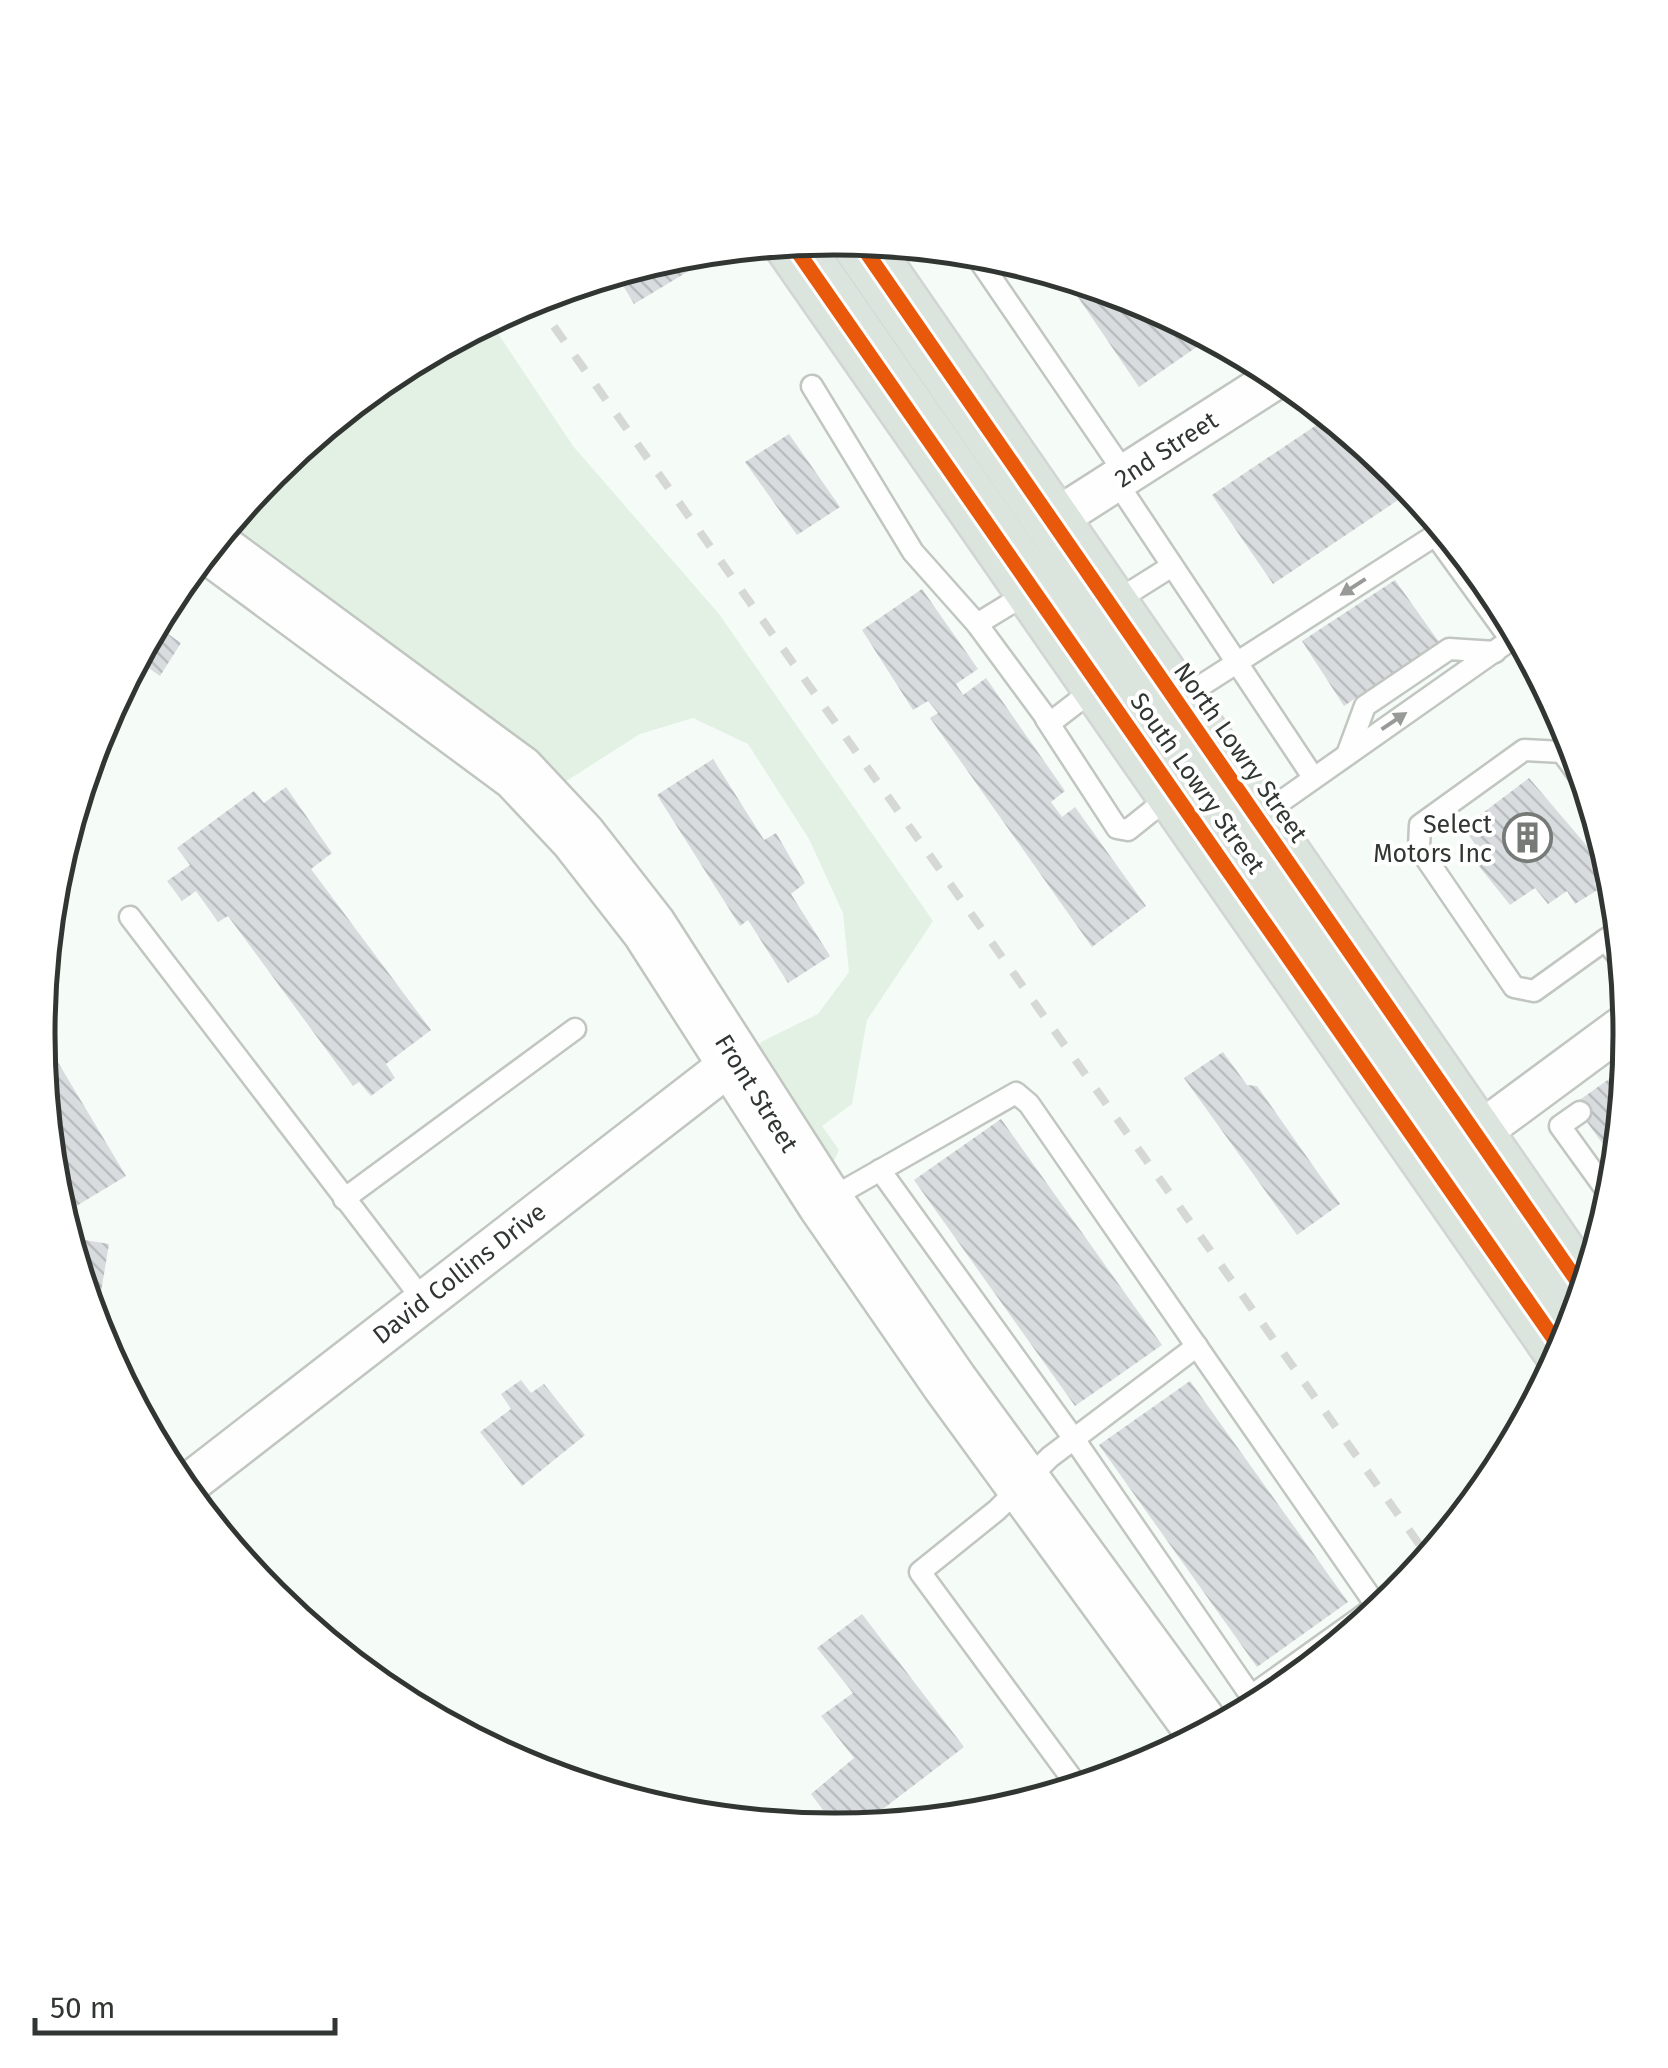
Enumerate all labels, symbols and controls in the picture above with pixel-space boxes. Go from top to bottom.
street label: 2nd Street [1110,405,1224,494]
one-way arrow [1340,578,1367,596]
street label: North Lowry Street [1167,657,1314,849]
street label: South Lowry Street [1124,687,1271,881]
one-way arrow [1380,712,1407,731]
place label: Select Motors Inc [1373,810,1493,869]
building icon: Select Motors Inc [1501,812,1553,864]
street label: Front Street [708,1029,805,1159]
street label: David Collins Drive [367,1197,552,1351]
scale bar [35,1973,335,2035]
text: 50 m [50,1990,115,2026]

